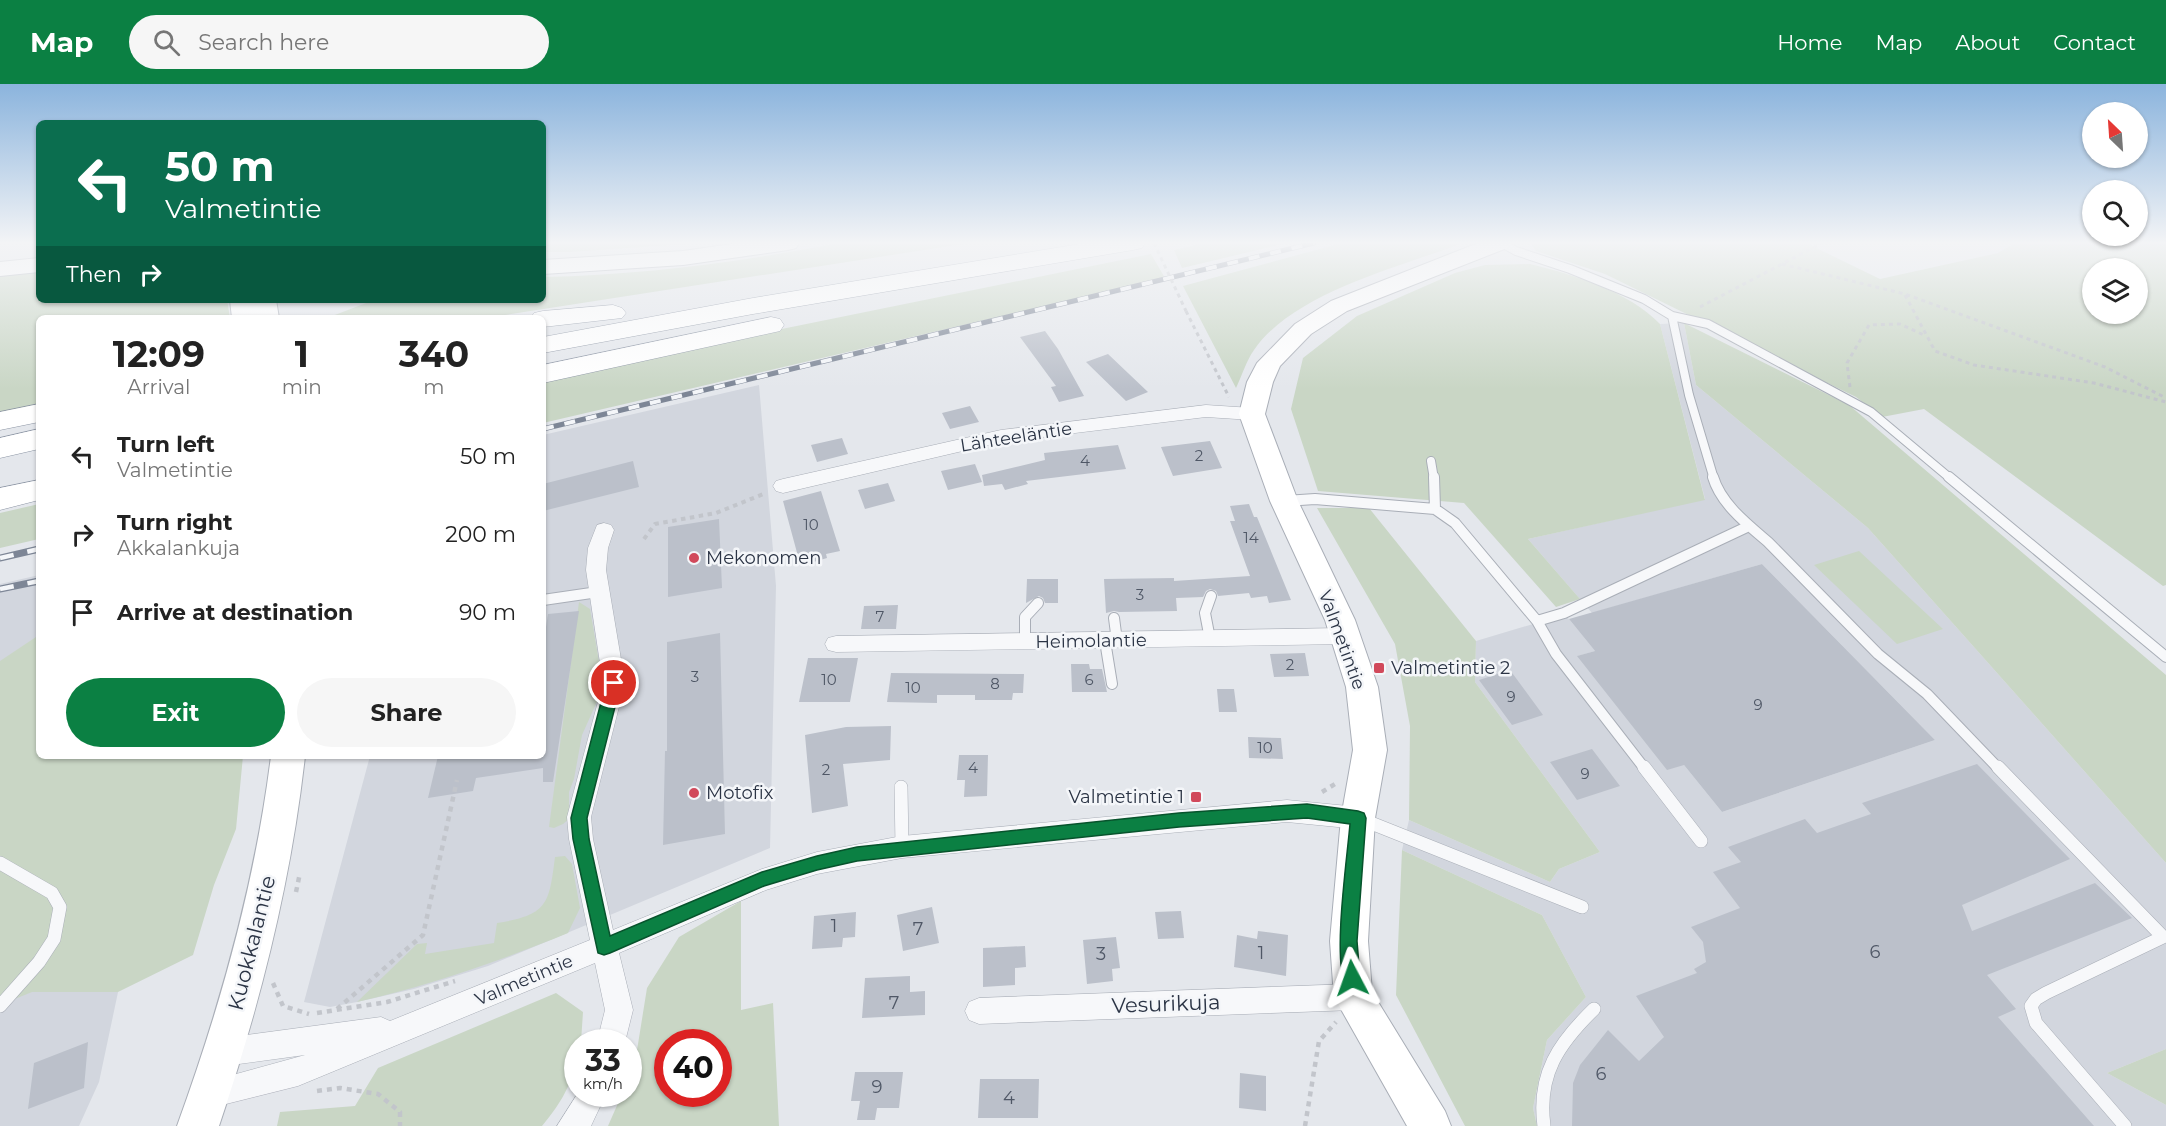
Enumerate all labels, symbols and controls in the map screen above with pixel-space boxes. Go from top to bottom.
search box [129,15,549,69]
text: Map [30,25,93,59]
icon: search [150,26,183,59]
text: Search here [198,29,329,56]
text: Home [1777,30,1842,55]
text: Map [1875,30,1922,55]
text: About [1955,30,2020,55]
text: Contact [2053,30,2136,55]
north arrow [2082,102,2148,168]
map controls [2082,102,2148,324]
text: 50 m [165,140,274,192]
icon: left [66,144,144,222]
button: search [2082,180,2148,246]
text: Valmetintie [165,192,322,225]
icon: right [134,258,167,291]
button: layers [2082,258,2148,324]
text: Then [66,261,122,288]
text: 12:09 [113,332,205,376]
text: 1 [295,332,309,376]
text: 340 [399,332,469,376]
text: Arrival [127,375,190,399]
text: min [282,375,322,399]
text: m [423,375,445,399]
street label: Lähteeläntie [959,417,1074,457]
text: Turn left [117,431,215,458]
icon: left [66,440,99,473]
text: 50 m [460,443,516,470]
house number: 2 [1195,446,1203,465]
house number: 4 [1080,451,1090,470]
text: Valmetintie [117,458,233,482]
text: Turn right [117,509,232,536]
house number: 10 [803,515,819,534]
icon: right [66,518,99,551]
text: 200 m [445,521,516,548]
house number: 14 [1243,528,1259,547]
text: Akkalankuja [117,536,240,560]
place label: Mekonomen [706,547,821,569]
marker: Mekonomen [687,551,701,565]
house number: 3 [1136,585,1144,604]
street label: Valmetintie [1314,587,1370,693]
icon: arrive [66,596,99,629]
text: Arrive at destination [117,599,353,626]
text: 90 m [459,599,516,626]
house number: 7 [876,607,885,626]
street label: Heimolantie [1035,629,1147,653]
house number: 2 [1286,655,1294,674]
pin [588,657,639,708]
place label: Valmetintie 2 [1391,657,1510,679]
marker: Valmetintie 2 [1372,661,1386,675]
icon: arrive [597,666,630,699]
house number: 3 [691,667,699,686]
house number: 10 [821,670,837,689]
house number: 6 [1084,670,1094,689]
house number: 8 [990,674,1000,693]
button: Exit [66,678,285,747]
button: Share [297,678,516,747]
house number: 10 [905,678,921,697]
house number: 9 [1506,687,1516,706]
house number: 9 [1753,695,1763,714]
house number: 10 [1257,738,1273,757]
house number: 4 [968,758,978,777]
house number: 2 [822,760,830,779]
house number: 9 [1580,764,1590,783]
place label: Motofix [706,782,774,804]
marker: Motofix [687,786,701,800]
place label: Valmetintie 1 [1068,786,1184,808]
marker: Valmetintie 1 [1189,790,1203,804]
street label: Kuokkalantie [223,873,280,1013]
house number: 1 [831,915,837,937]
house number: 7 [913,918,923,940]
house number: 6 [1870,941,1881,963]
house number: 1 [1258,942,1264,964]
house number: 3 [1096,943,1106,965]
position arrow [1320,946,1384,1010]
street label: Valmetintie [472,949,576,1011]
street label: Vesurikuja [1111,989,1221,1018]
house number: 7 [889,992,899,1014]
speed limit sign: 40 [654,1029,732,1107]
text: 33 [585,1042,621,1079]
house number: 6 [1596,1063,1607,1085]
text: km/h [583,1074,623,1093]
house number: 9 [872,1076,883,1098]
house number: 4 [1003,1087,1015,1109]

